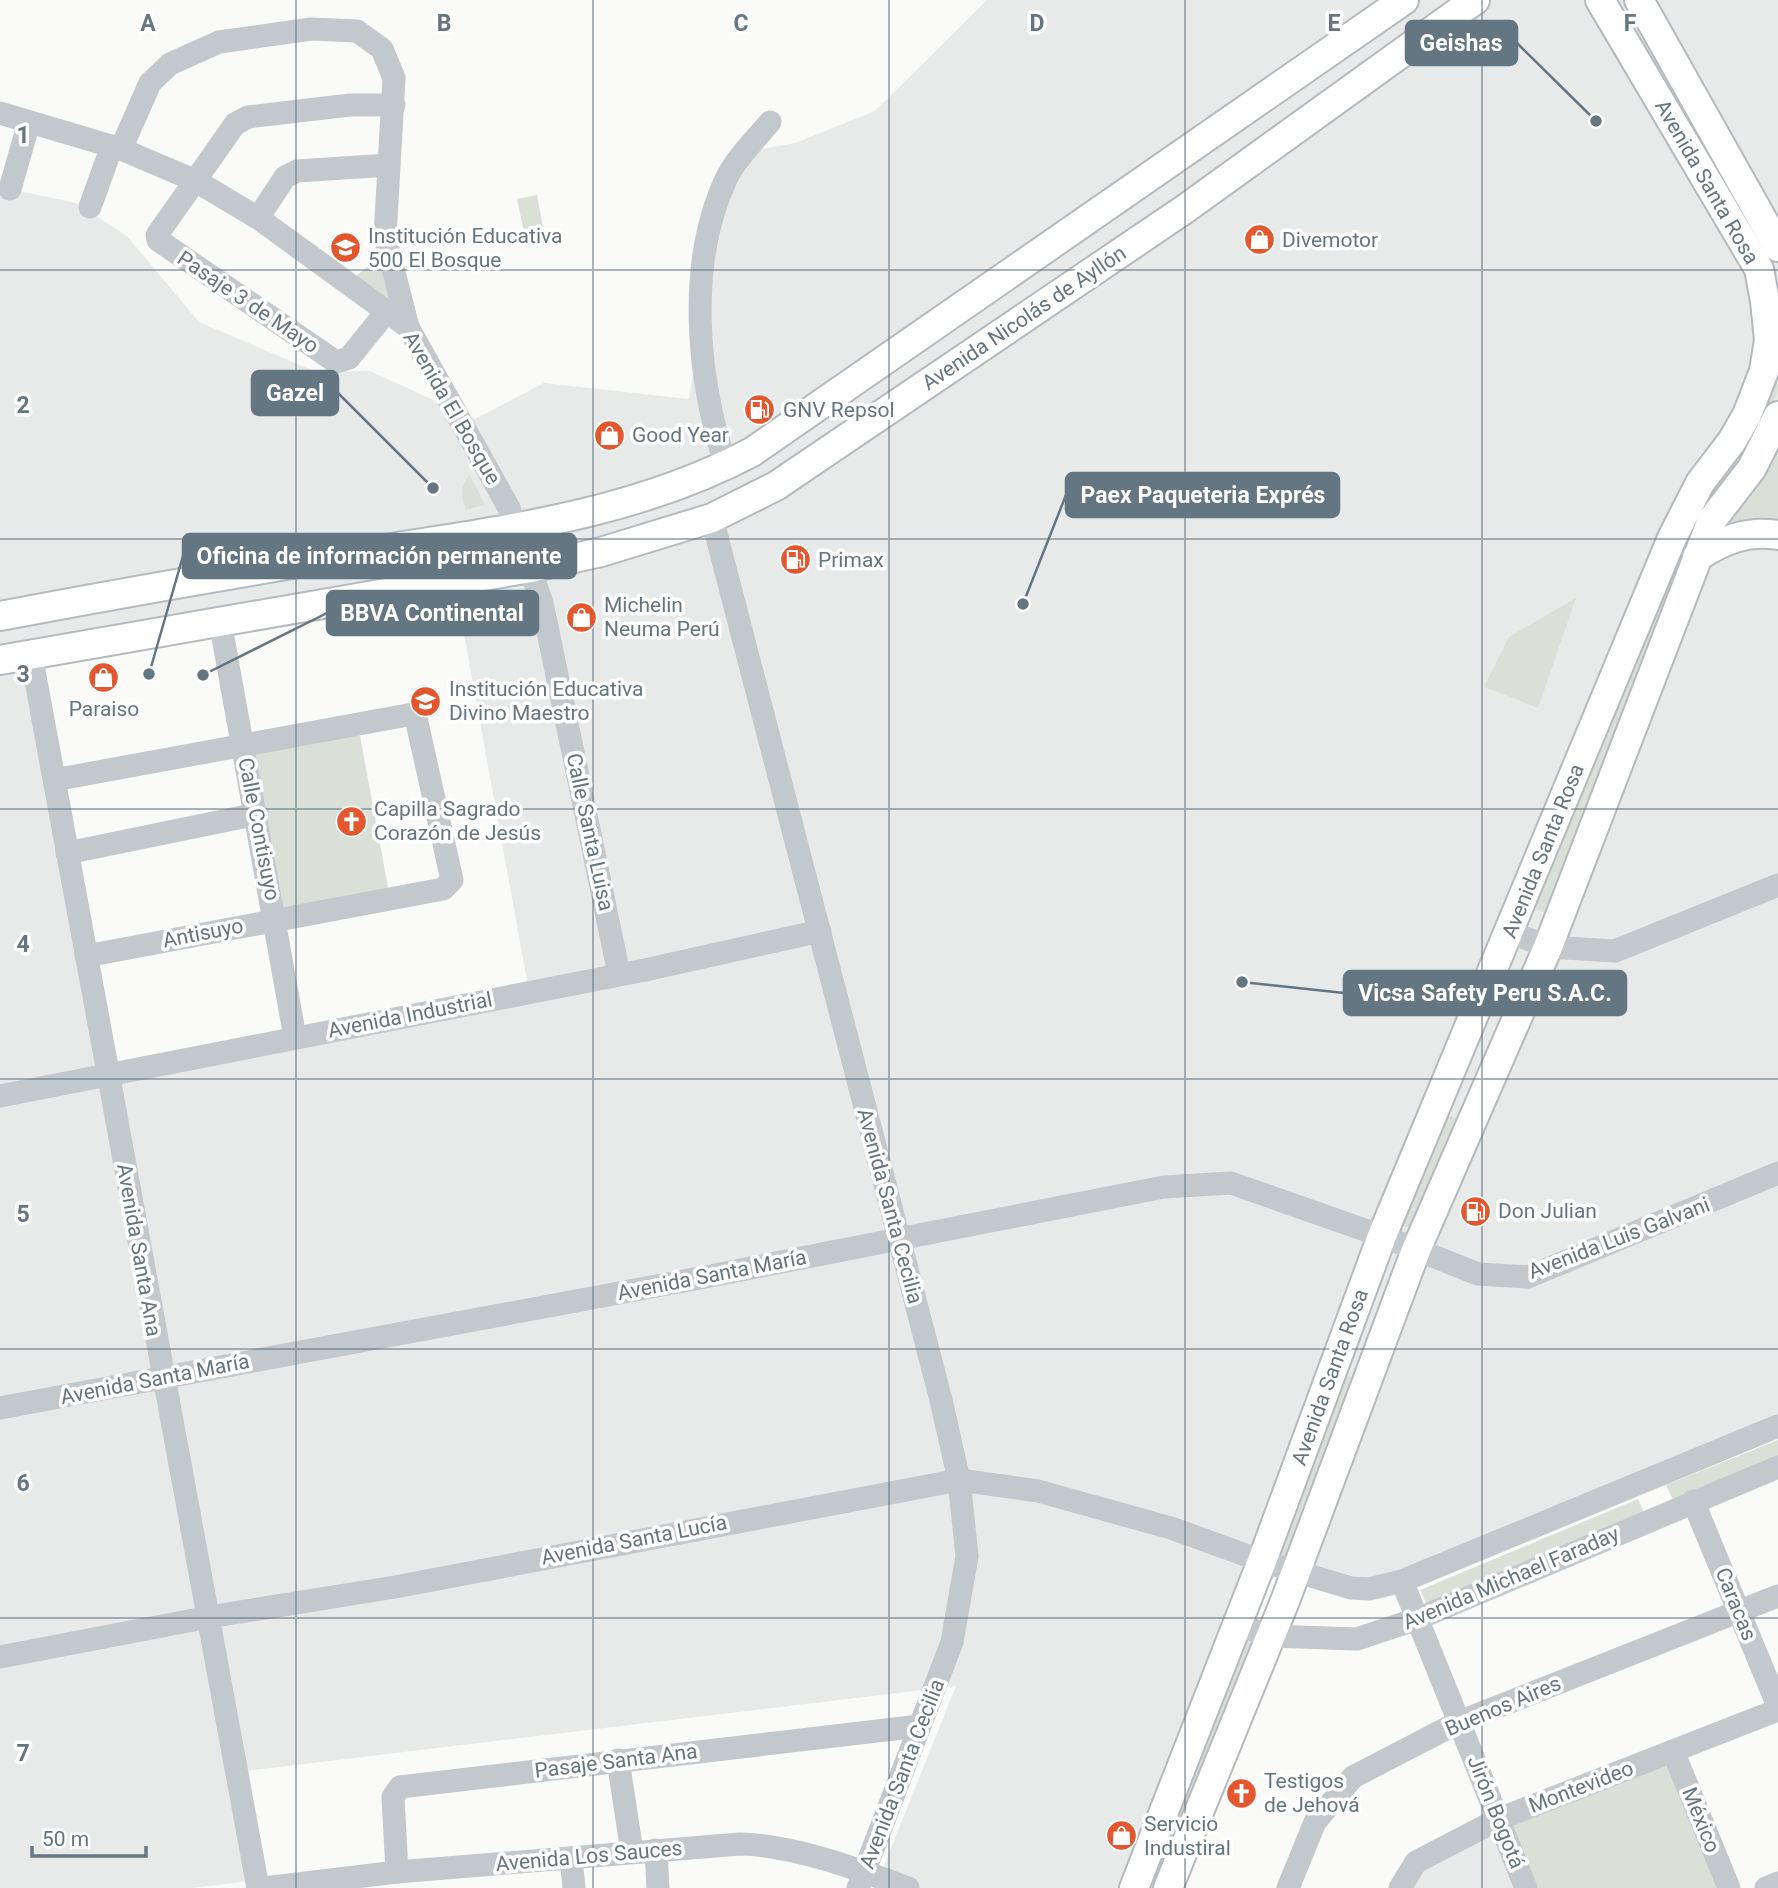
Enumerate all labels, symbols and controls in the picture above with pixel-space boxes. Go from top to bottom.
text: A [140,10,156,37]
text: B [437,10,451,37]
text: C [733,10,749,37]
text: D [1030,10,1044,37]
text: E [1328,10,1341,37]
text: F [1624,10,1637,37]
callout: Geishas [1406,21,1517,65]
text: Geishas [1419,30,1503,57]
street label: Avenida Santa Rosa [1650,96,1764,268]
text: 1 [16,122,30,149]
shop icon: Divemotor [1242,223,1276,257]
place label: Institución Educativa 500 El Bosque [368,224,562,272]
place label: Divemotor [1282,228,1378,252]
school or university icon: Institución Educativa 500 El Bosque [328,231,362,265]
street label: Avenida Nicolás de Ayllón [918,241,1130,395]
street label: Pasaje 3 de Mayo [173,246,323,358]
street label: Avenida El Bosque [399,327,505,489]
callout: Gazel [252,371,338,415]
text: Gazel [266,380,324,407]
text: 2 [16,392,30,419]
fuel station icon: GNV Repsol [743,393,777,427]
place label: GNV Repsol [783,398,895,422]
shop icon: Good Year [592,418,626,452]
place label: Good Year [632,423,729,447]
callout: Paex Paqueteria Exprés [1066,473,1339,517]
text: Paex Paqueteria Exprés [1081,482,1325,509]
callout: Oficina de información permanente [183,534,576,578]
text: Oficina de información permanente [197,543,561,570]
fuel station icon: Primax [778,543,812,577]
place label: Primax [818,548,884,572]
callout: BBVA Continental [327,591,538,635]
place label: Michelin Neuma Perú [604,593,720,641]
text: BBVA Continental [340,600,524,627]
shop icon: Michelin Neuma Perú [564,600,598,634]
shop icon: Paraiso [87,660,121,694]
text: 3 [16,661,30,688]
place label: Institución Educativa Divino Maestro [449,677,643,725]
school or university icon: Institución Educativa Divino Maestro [409,684,443,718]
place label: Paraiso [69,697,139,721]
street label: Calle Santa Luisa [562,751,618,913]
street label: Calle Contisuyo [233,756,285,902]
street label: Avenida Santa Rosa [1497,760,1589,942]
place label: Capilla Sagrado Corazón de Jesús [374,797,541,845]
church icon: Capilla Sagrado Corazón de Jesús [334,804,368,838]
street label: Antisuyo [161,913,245,953]
text: 4 [16,931,30,958]
callout: Vicsa Safety Peru S.A.C. [1344,971,1626,1015]
text: Vicsa Safety Peru S.A.C. [1358,980,1612,1007]
street label: Avenida Industrial [326,987,494,1043]
street label: Avenida Santa Cecilia [852,1106,928,1306]
street label: Avenida Santa Ana [112,1162,166,1338]
street label: Avenida Luis Galvani [1525,1192,1713,1284]
fuel station icon: Don Julian [1458,1194,1492,1228]
place label: Don Julian [1498,1199,1597,1223]
text: 5 [16,1201,30,1228]
street label: Avenida Santa María [615,1245,809,1305]
street label: Avenida Santa Rosa [1287,1286,1373,1468]
street label: Avenida Santa María [58,1349,252,1409]
text: 6 [16,1470,30,1497]
street label: Avenida Santa Lucía [539,1510,729,1570]
street label: Avenida Michael Faraday [1399,1522,1623,1634]
street label: Caracas [1711,1564,1761,1644]
street label: Buenos Aires [1442,1671,1564,1741]
street label: Avenida Santa Cecilia [855,1676,949,1872]
street label: Pasaje Santa Ana [533,1739,699,1783]
text: 7 [16,1740,30,1767]
street label: Jirón Bogotá [1462,1752,1530,1872]
street label: Montevideo [1525,1756,1637,1818]
place label: Testigos de Jehová [1264,1769,1360,1817]
church icon: Testigos de Jehová [1224,1776,1258,1810]
street label: México [1677,1784,1725,1856]
place label: Servicio Industiral [1144,1812,1231,1860]
scale bar [32,1814,145,1858]
shop icon: Servicio Industiral [1104,1819,1138,1853]
text: 50 m [42,1827,89,1851]
street label: Avenida Los Sauces [495,1836,683,1876]

